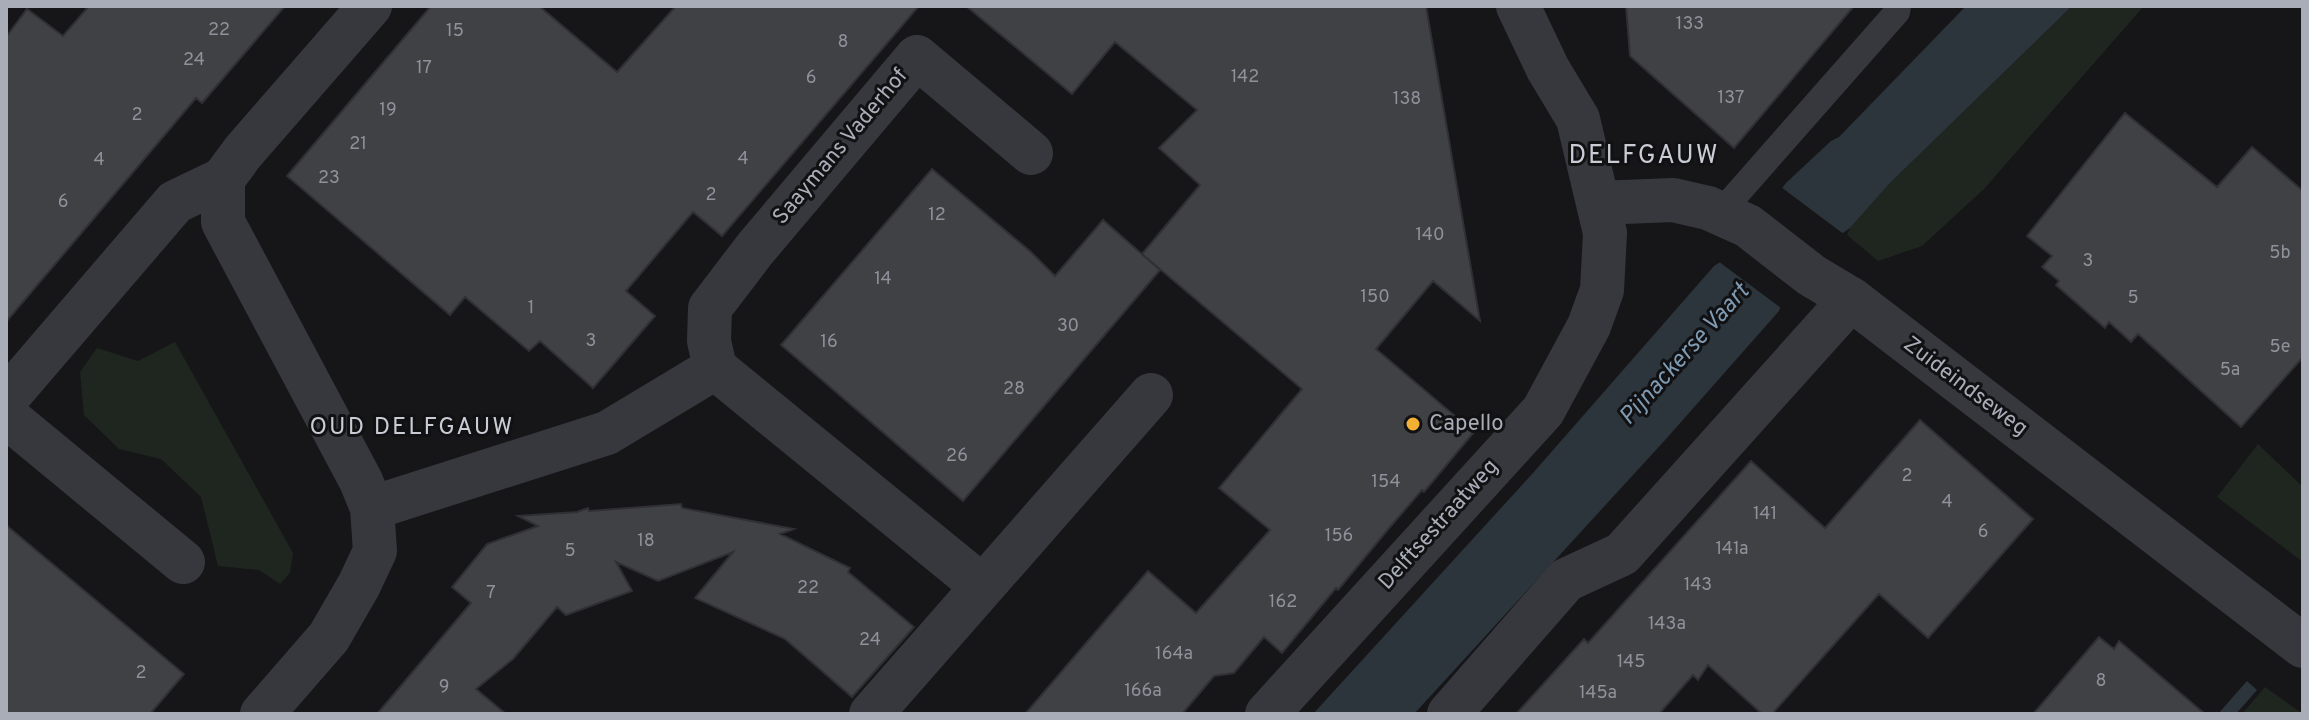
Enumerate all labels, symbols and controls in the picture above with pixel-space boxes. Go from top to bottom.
house number: 133 [1676,13,1704,36]
house number: 22 [208,19,230,42]
house number: 15 [446,20,464,43]
house number: 8 [838,31,849,54]
house number: 24 [183,49,205,72]
house number: 17 [416,57,432,80]
street label: Saaymans Vaderhof [768,63,914,231]
house number: 142 [1231,66,1259,89]
house number: 6 [806,67,816,90]
house number: 137 [1718,87,1744,110]
house number: 138 [1393,88,1421,111]
house number: 19 [379,99,397,122]
house number: 2 [131,104,143,127]
house number: 21 [349,133,367,156]
district label: DELFGAUW [1568,140,1720,173]
house number: 4 [737,148,749,171]
house number: 4 [93,149,105,172]
house number: 23 [318,167,340,190]
house number: 2 [705,184,717,207]
house number: 6 [58,191,68,214]
house number: 12 [928,204,946,227]
house number: 140 [1415,224,1445,247]
house number: 5b [2269,242,2291,265]
house number: 3 [2083,250,2093,273]
house number: 14 [874,268,892,291]
water label: Pijnackerse Vaart [1613,277,1758,432]
house number: 150 [1360,286,1390,309]
house number: 5 [2127,287,2139,310]
house number: 1 [528,297,534,320]
house number: 30 [1057,315,1079,338]
house number: 3 [586,330,596,353]
house number: 16 [820,331,838,354]
street label: Zuideindseweg [1897,331,2033,443]
house number: 5e [2270,336,2290,359]
house number: 5a [2220,359,2240,382]
house number: 28 [1003,378,1025,401]
place label: Capello [1429,411,1504,438]
district label: OUD DELFGAUW [310,413,514,443]
marker: Capello [1404,415,1422,433]
house number: 26 [946,445,968,468]
street label: Delftsestraatweg [1373,454,1505,596]
house number: 2 [1901,465,1913,488]
house number: 154 [1371,471,1401,494]
house number: 4 [1941,491,1953,514]
house number: 141 [1753,503,1777,526]
house number: 6 [1978,521,1988,544]
house number: 156 [1325,525,1353,548]
house number: 18 [637,530,655,553]
house number: 141a [1715,538,1749,561]
house number: 5 [564,540,576,563]
house number: 143 [1684,574,1712,597]
house number: 22 [797,577,819,600]
house number: 7 [486,582,496,605]
house number: 162 [1269,591,1297,614]
house number: 143a [1648,613,1686,636]
house number: 24 [859,629,881,652]
house number: 164a [1155,643,1193,666]
house number: 145 [1617,651,1645,674]
house number: 2 [135,662,147,685]
house number: 8 [2096,670,2107,693]
house number: 9 [439,676,449,699]
house number: 166a [1124,680,1162,703]
house number: 145a [1579,682,1617,705]

